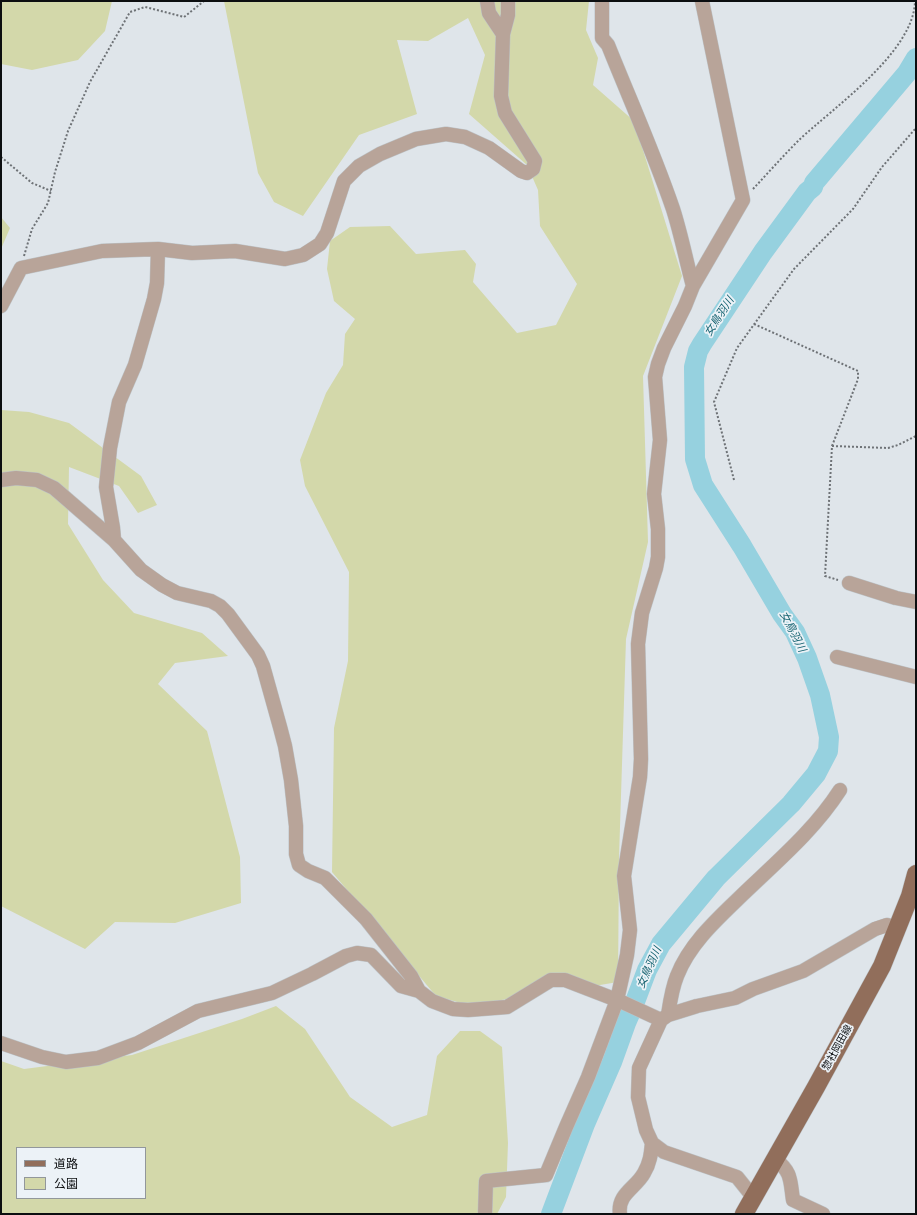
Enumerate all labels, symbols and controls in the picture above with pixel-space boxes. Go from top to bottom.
water label: 女鳥羽川 [702,295,738,339]
water label: 女鳥羽川 [776,609,808,655]
water label: 女鳥羽川 [635,945,665,991]
street label: 惣社岡田線 [821,1023,855,1073]
legend [16,1147,146,1199]
text: 道路 [54,1156,78,1173]
text: 公園 [54,1176,78,1193]

